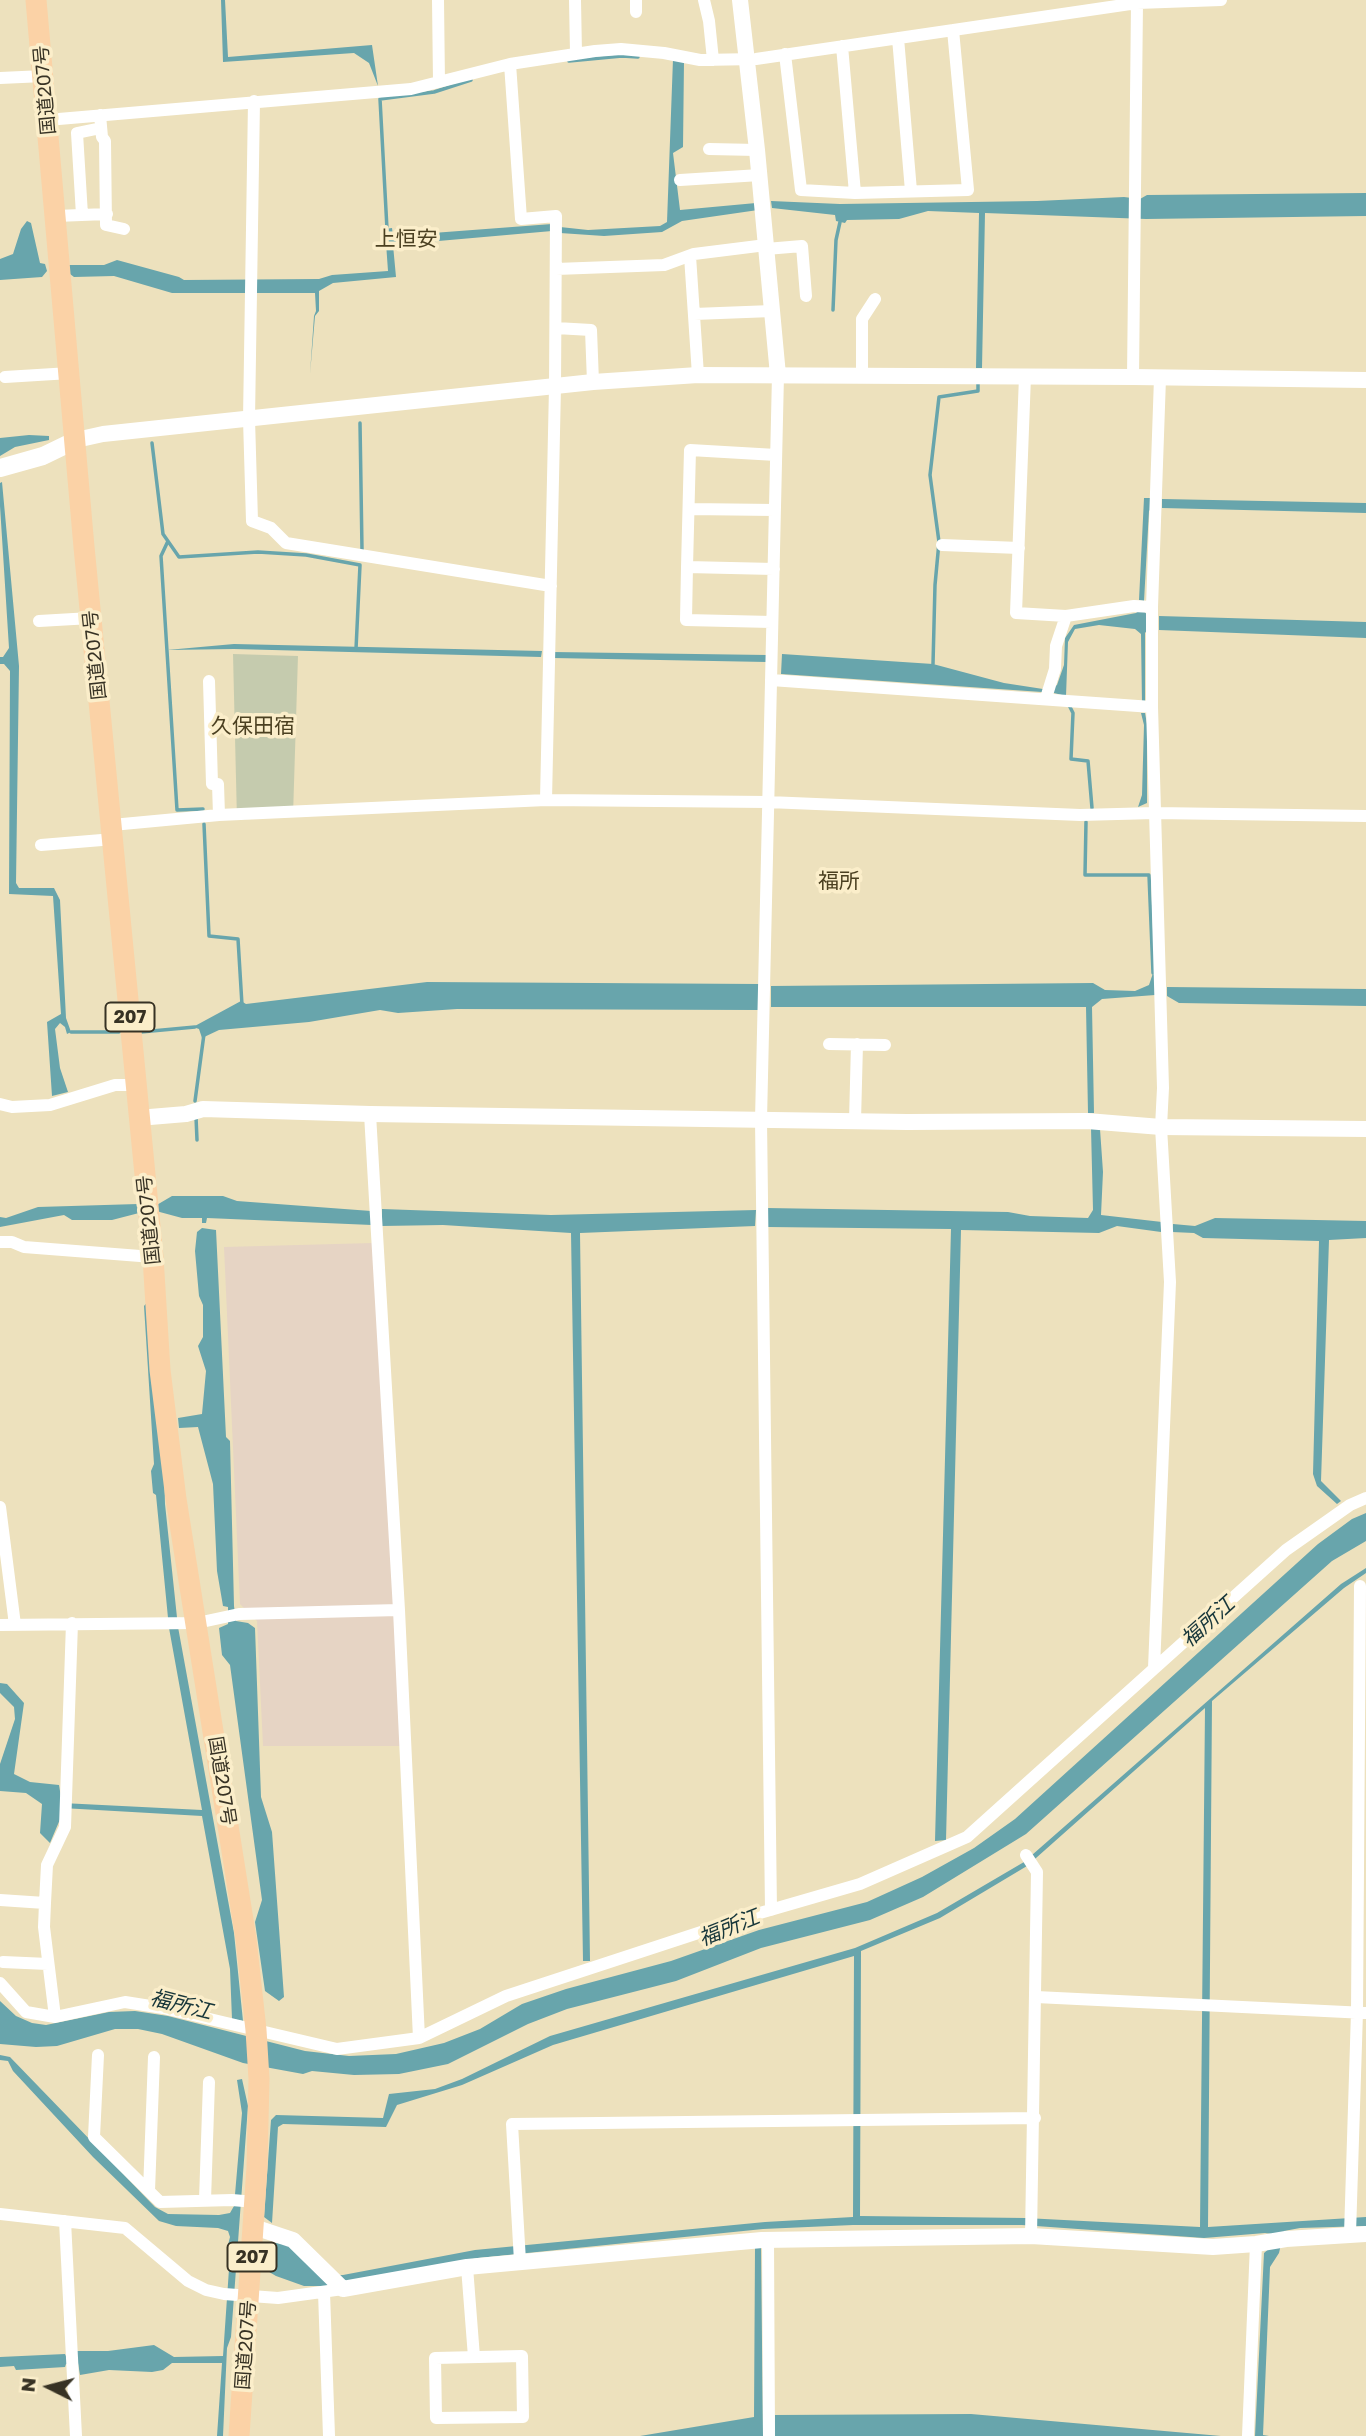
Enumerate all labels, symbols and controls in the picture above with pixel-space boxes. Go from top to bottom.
street label: 国道207号 [30,44,60,136]
district label: 上恒安 [375,226,437,252]
street label: 国道207号 [79,609,111,701]
district label: 久保田宿 [211,713,295,739]
district label: 福所 [818,868,860,894]
road number: 207 [106,1002,154,1032]
street label: 国道207号 [133,1174,165,1266]
water label: 福所江 [1176,1592,1240,1652]
street label: 国道207号 [204,1735,240,1827]
water label: 福所江 [695,1905,763,1951]
water label: 福所江 [147,1985,215,2025]
road number: 207 [228,2242,276,2272]
street label: 国道207号 [231,2299,261,2391]
north arrow [14,2352,84,2422]
text: N [15,2376,40,2393]

